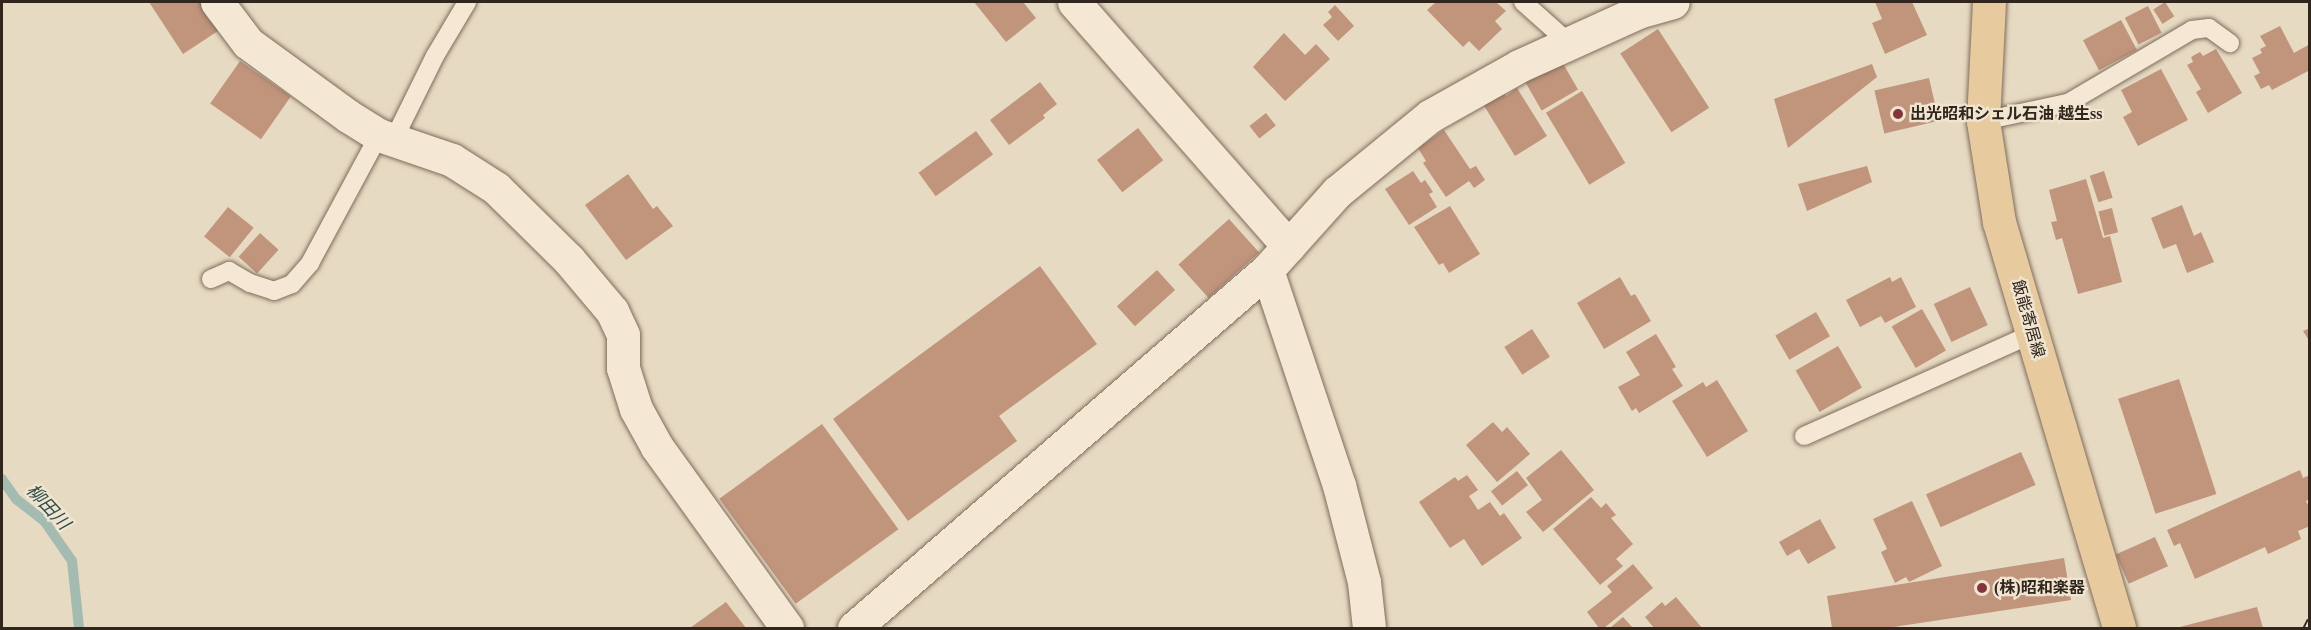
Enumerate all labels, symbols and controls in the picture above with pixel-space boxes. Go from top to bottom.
place label: 出光昭和シェル石油 越生ss [1910,104,2102,124]
marker: 出光昭和シェル石油 越生ss [1891,107,1905,121]
street label: 飯能寄居線 [2008,278,2048,360]
water label: 柳田川 [22,480,74,534]
place label: (株)昭和楽器 [1994,578,2085,598]
marker: (株)昭和楽器 [1975,581,1989,595]

